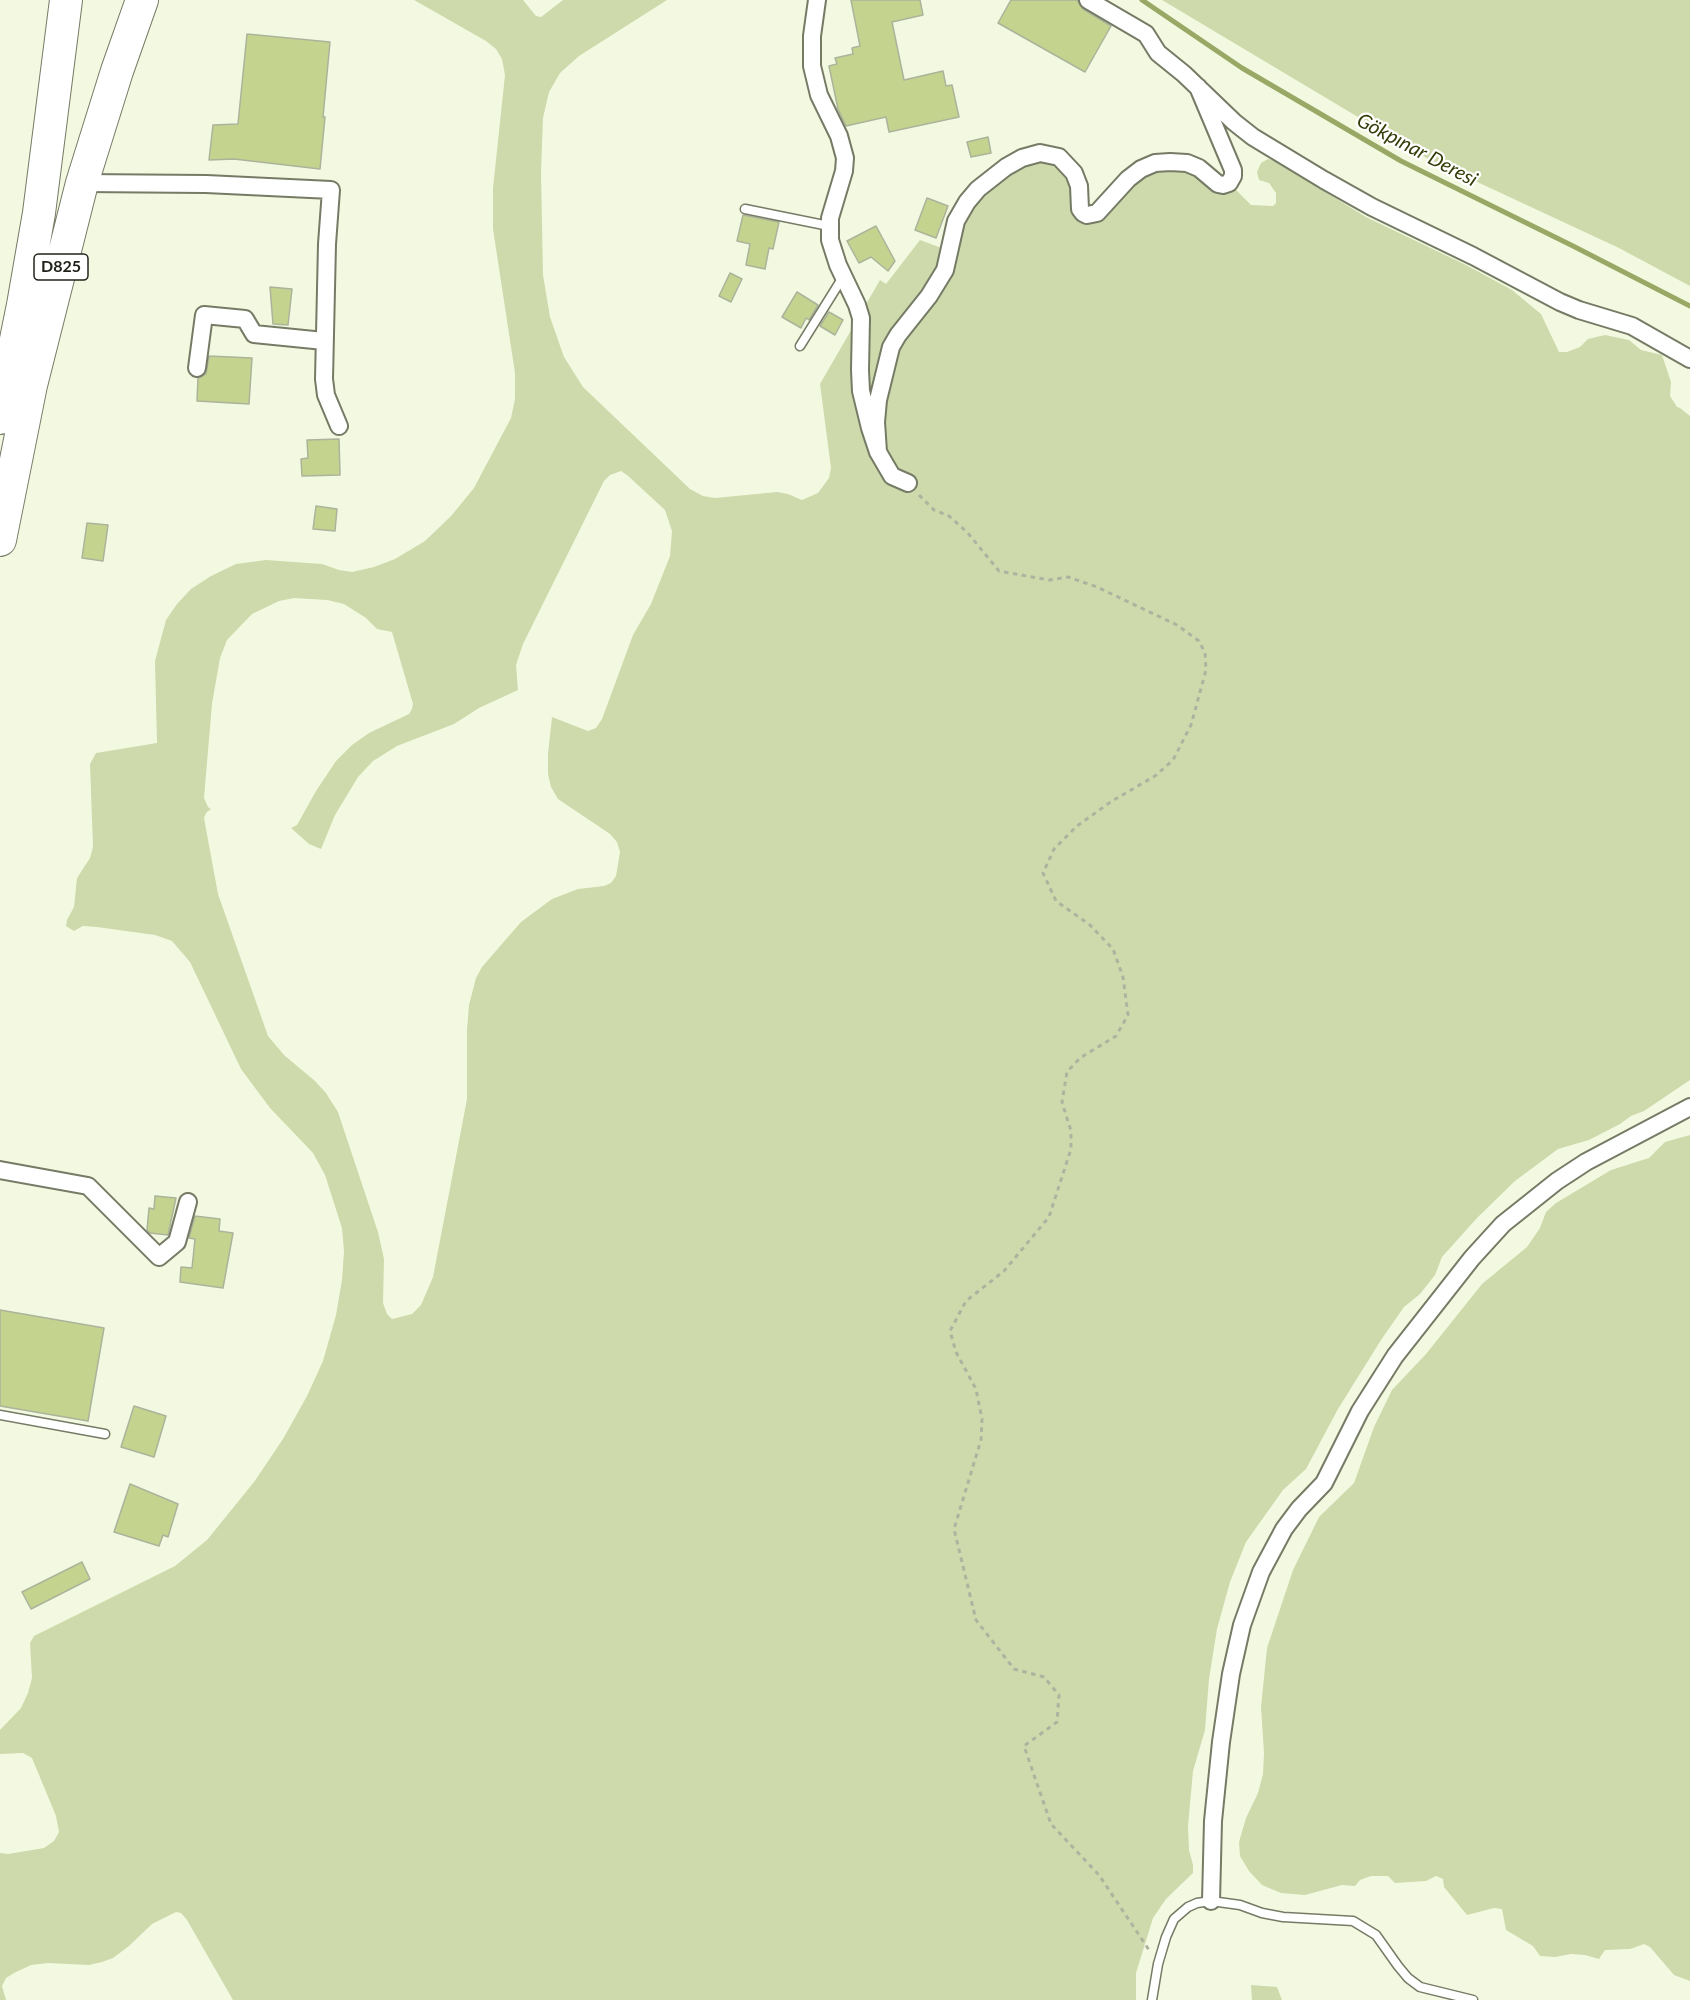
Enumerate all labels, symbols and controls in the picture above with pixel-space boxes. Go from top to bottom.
water label: Gökpınar Deresi [1353,108,1481,192]
road number: D825 [34,254,88,280]

